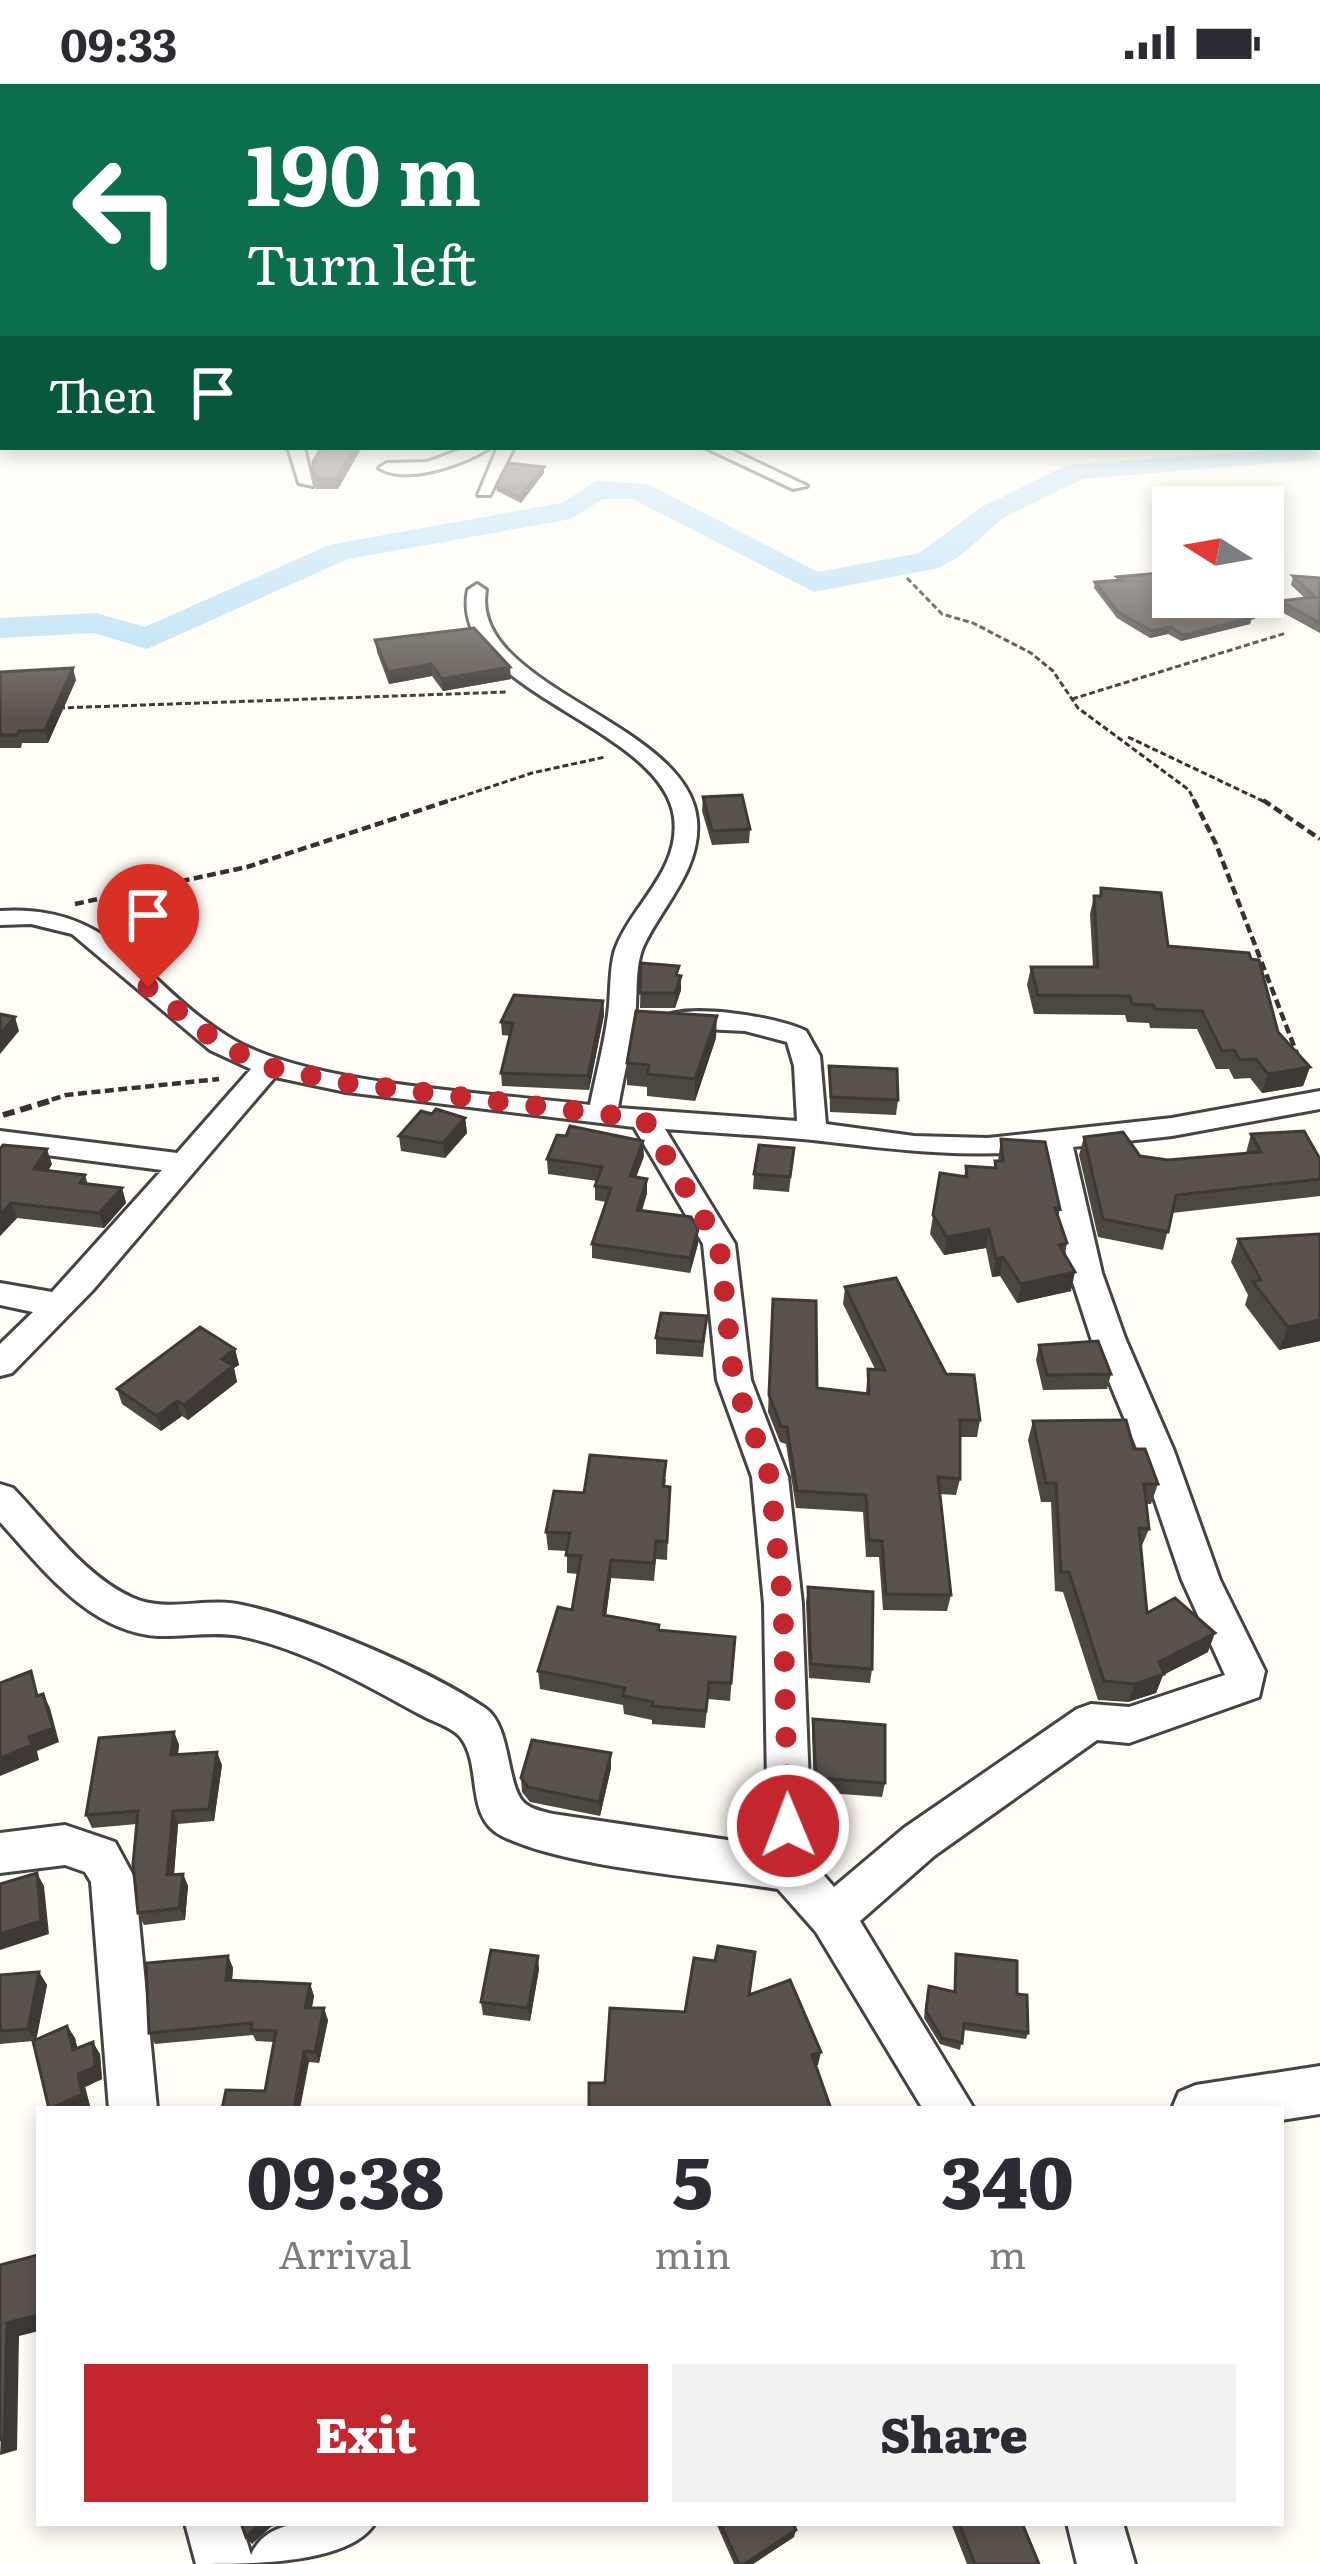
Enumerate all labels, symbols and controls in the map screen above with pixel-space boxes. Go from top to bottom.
text: 09:33 [60,9,177,76]
text: 190 m [246,107,481,232]
icon: left [48,132,204,288]
text: Turn left [246,221,477,302]
text: Then [48,360,156,427]
icon: arrive [180,360,246,426]
north arrow [1152,486,1284,618]
map controls [1152,486,1284,618]
pin [97,864,199,987]
icon: arrive [115,882,181,948]
position arrow [725,1763,851,1889]
text: 09:38 [246,2124,444,2231]
text: 5 [672,2124,713,2231]
text: 340 [941,2124,1074,2231]
text: Arrival [279,2223,412,2281]
text: min [654,2223,731,2281]
text: m [989,2223,1026,2281]
button: Exit [84,2364,648,2502]
button: Share [672,2364,1236,2502]

